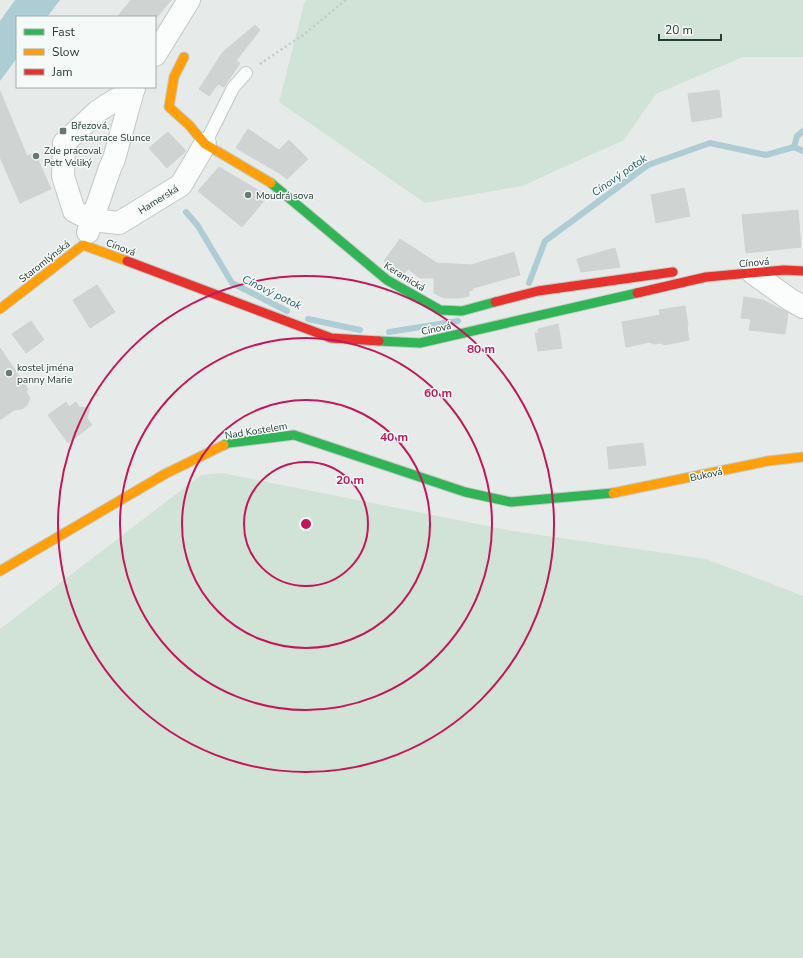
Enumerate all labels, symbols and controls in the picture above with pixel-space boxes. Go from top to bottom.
legend [16,16,156,88]
scale bar [659,16,721,42]
text: 20 m [665,22,693,38]
text: Fast [52,24,75,40]
text: Slow [52,44,80,60]
text: Jam [51,64,73,80]
place label: Březová, restaurace Slunce [71,119,151,145]
marker: Březová, restaurace Slunce [58,126,68,136]
place label: Zde pracoval Petr Veliký [44,144,101,170]
water label: Cínový potok [589,150,650,200]
marker: Zde pracoval Petr Veliký [31,151,41,161]
street label: Hamerská [136,182,181,218]
place label: Moudrá sova [256,189,314,203]
marker: Moudrá sova [243,190,253,200]
street label: Cínová [104,236,137,260]
street label: Staromlýnská [16,237,73,286]
street label: Cínová [738,255,770,271]
street label: Keramická [381,259,428,295]
water label: Cínový potok [240,272,304,314]
street label: Cínová [420,319,453,339]
text: 80 m [467,341,495,357]
place label: kostel jména panny Marie [17,361,74,387]
marker: kostel jména panny Marie [4,368,14,378]
text: 60 m [424,385,452,401]
street label: Nad Kostelem [224,419,288,443]
text: 40 m [380,429,408,445]
street label: Buková [689,465,724,485]
text: 20 m [336,472,364,488]
centre of rings [299,517,313,531]

